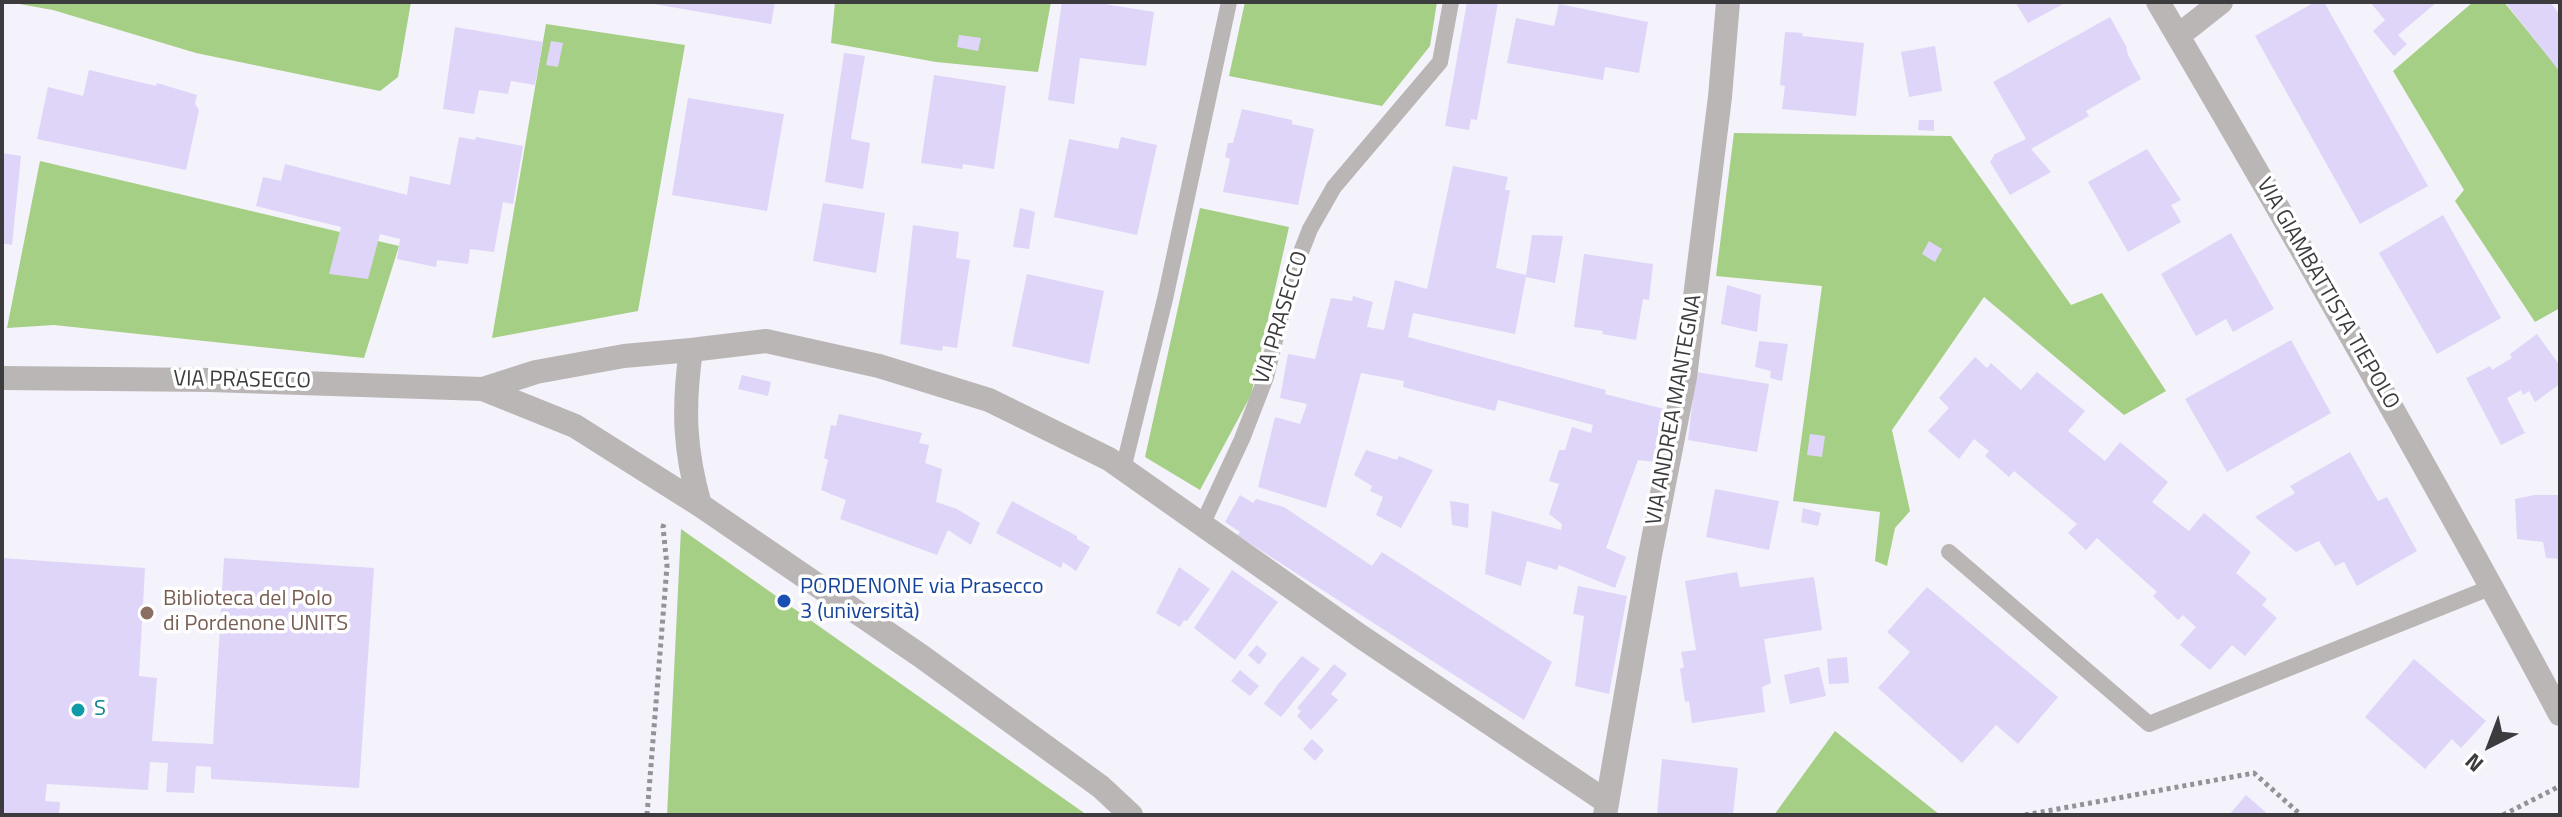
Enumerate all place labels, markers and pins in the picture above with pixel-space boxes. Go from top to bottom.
place label: PORDENONE via Prasecco 3 (università) [800,575,1044,626]
place label: Biblioteca del Polo di Pordenone UNITS [163,587,348,638]
marker: PORDENONE via Prasecco 3 (università) [775,592,793,610]
marker: Biblioteca del Polo di Pordenone UNITS [138,604,156,622]
place label: S [94,697,106,723]
marker: S [69,701,87,719]

